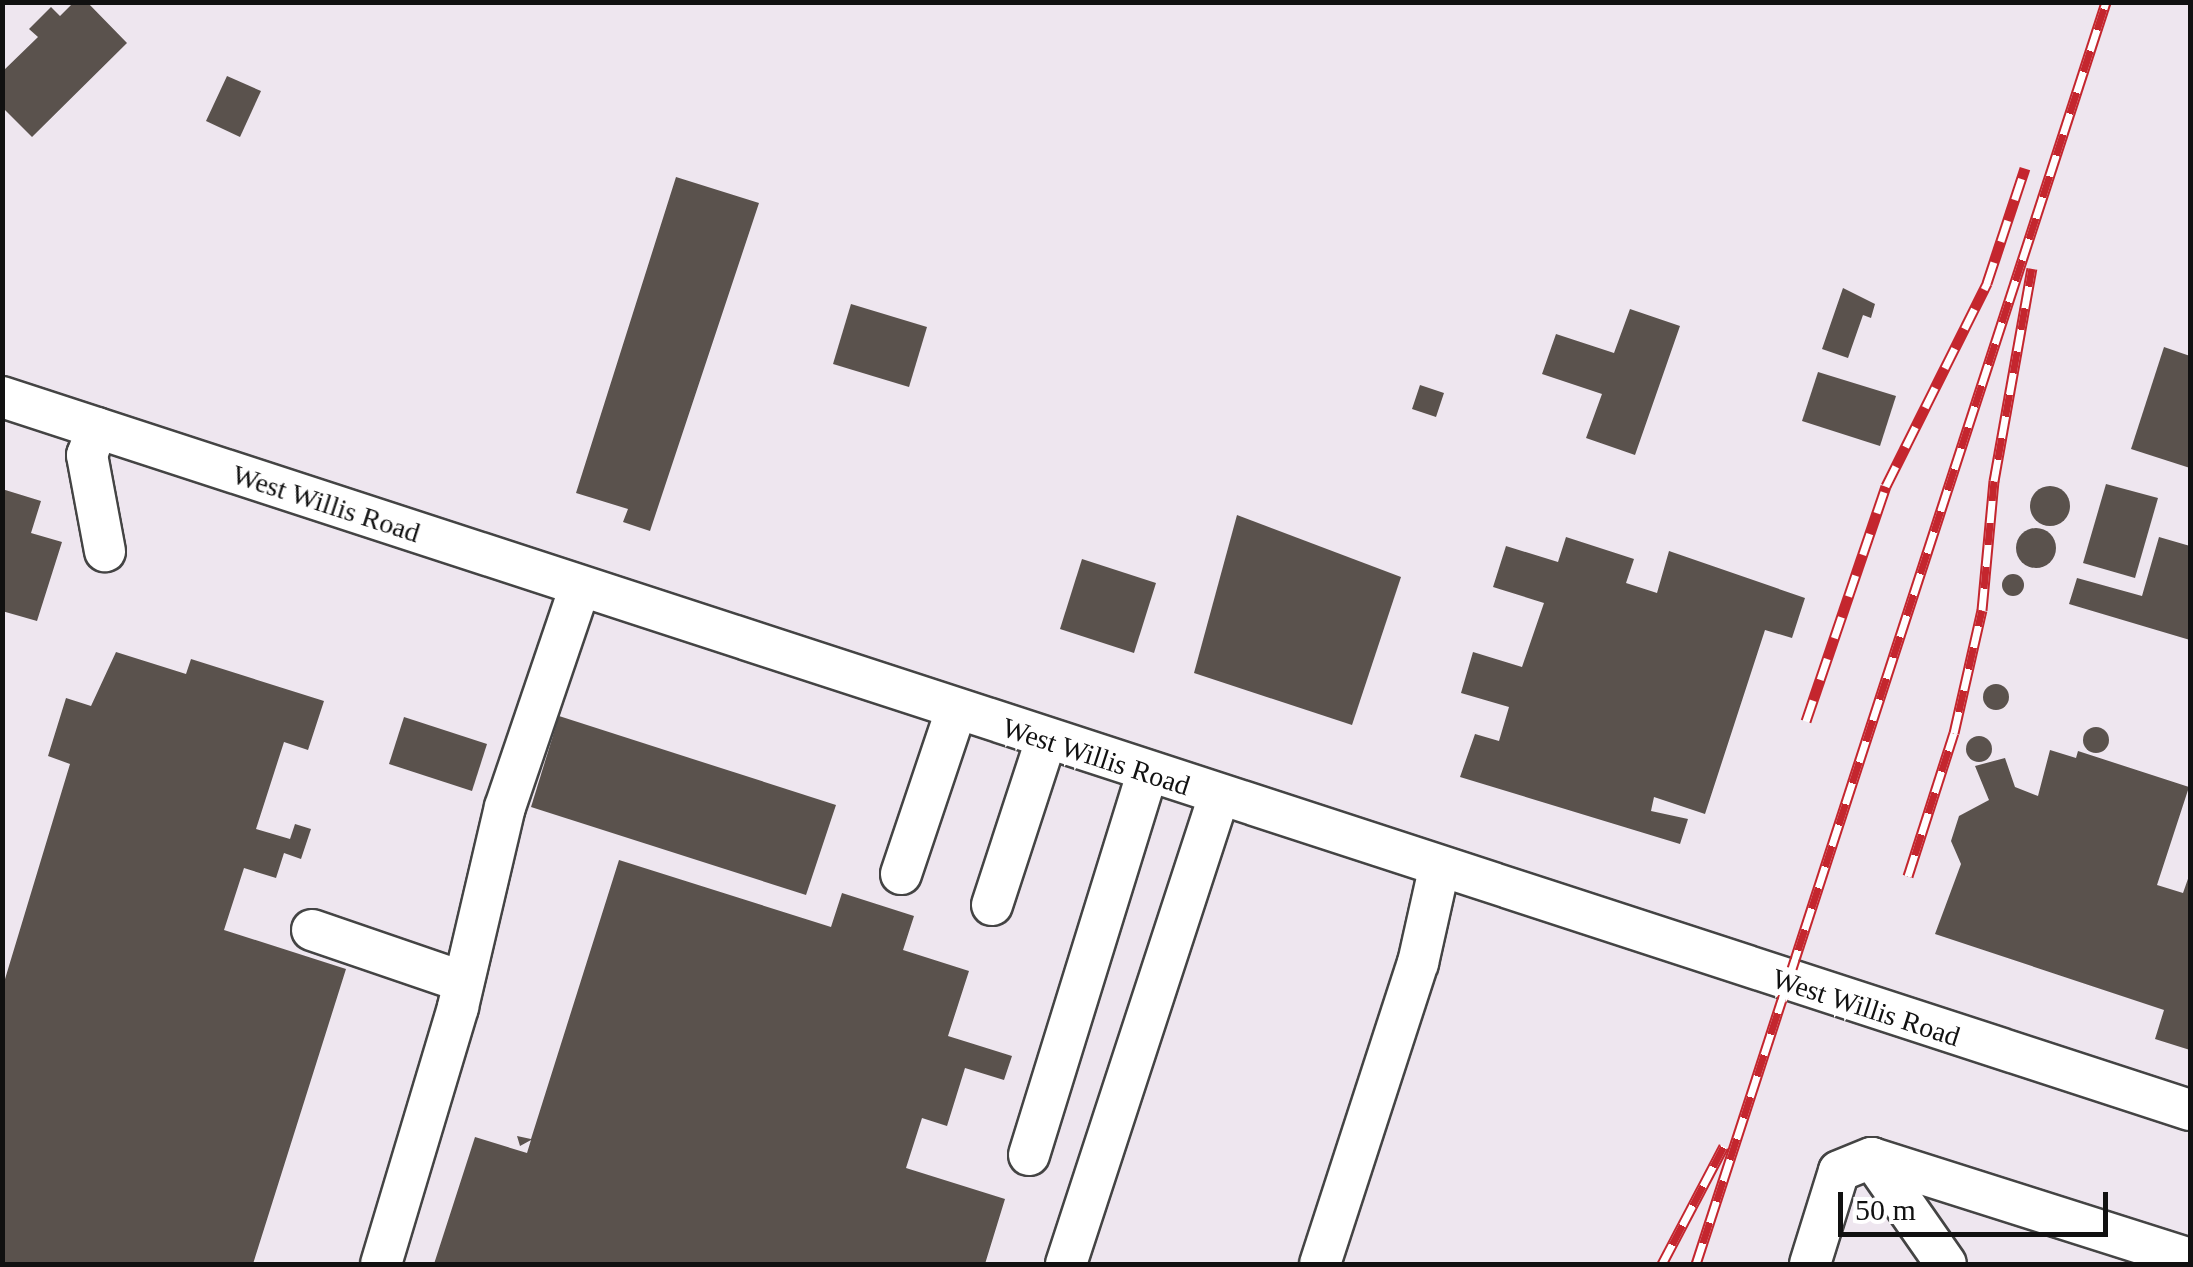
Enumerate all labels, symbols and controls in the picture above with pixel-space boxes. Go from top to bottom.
street label: West Willis Road [228,458,424,550]
street label: West Willis Road [998,711,1194,803]
street label: West Willis Road [1768,962,1964,1054]
scale bar [1843,1172,2113,1234]
text: 50 m [1855,1193,1916,1226]

